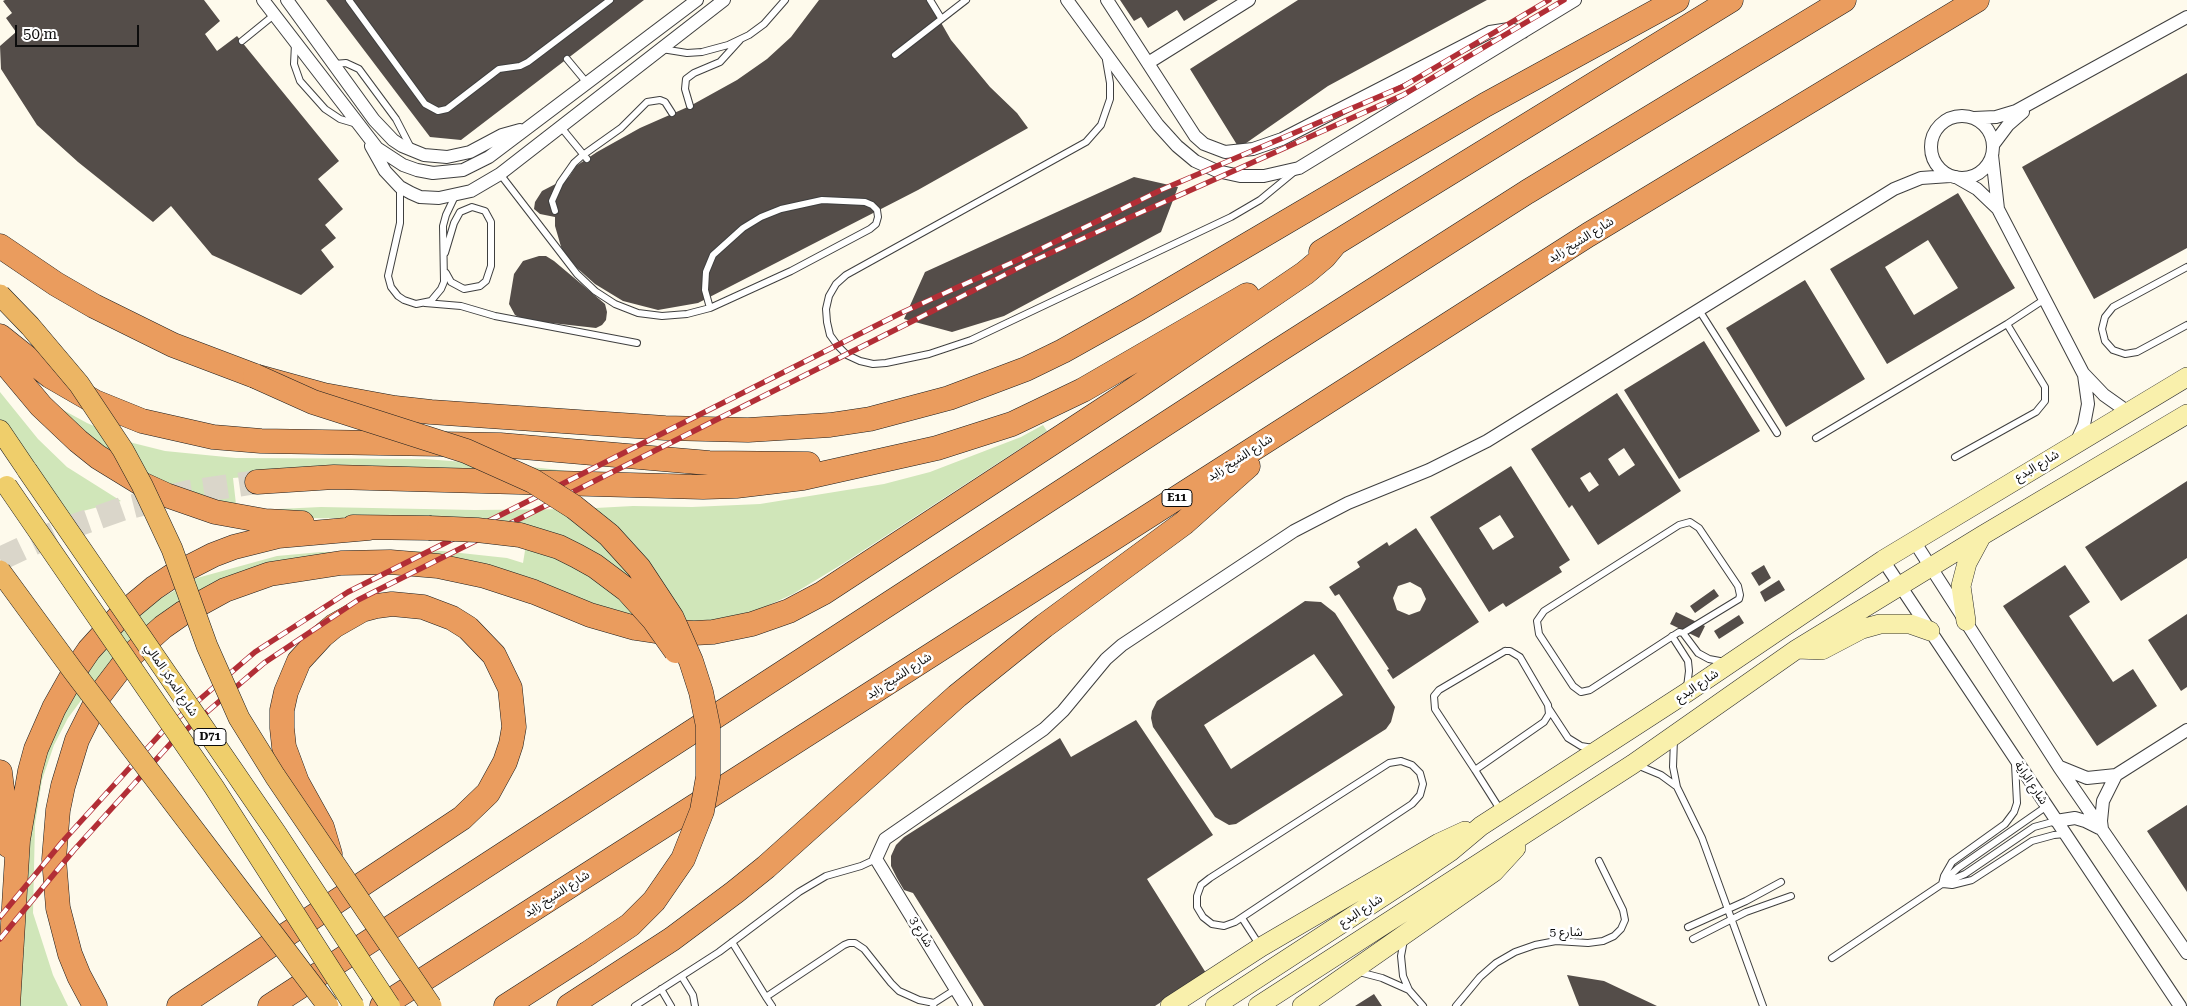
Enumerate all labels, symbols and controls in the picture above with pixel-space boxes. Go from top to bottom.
scale bar [18,15,141,47]
text: 50 m [23,25,57,43]
street label: شارع الشيخ زايد [1545,214,1617,266]
street label: شارع الشيخ زايد [1205,432,1275,484]
street label: شارع البدع [2012,447,2062,485]
road number: E11 [1162,489,1192,506]
street label: شارع المركز المالي [141,641,201,719]
street label: شارع الشيخ زايد [864,650,934,702]
street label: شارع البدع [1673,666,1721,706]
road number: D71 [194,729,226,746]
street label: شارع الراية [2011,759,2051,807]
street label: شارع الشيخ زايد [522,868,592,920]
street label: شارع البدع [1337,892,1385,930]
street label: شارع 3 [906,914,936,950]
street label: شارع 5 [1549,925,1583,939]

